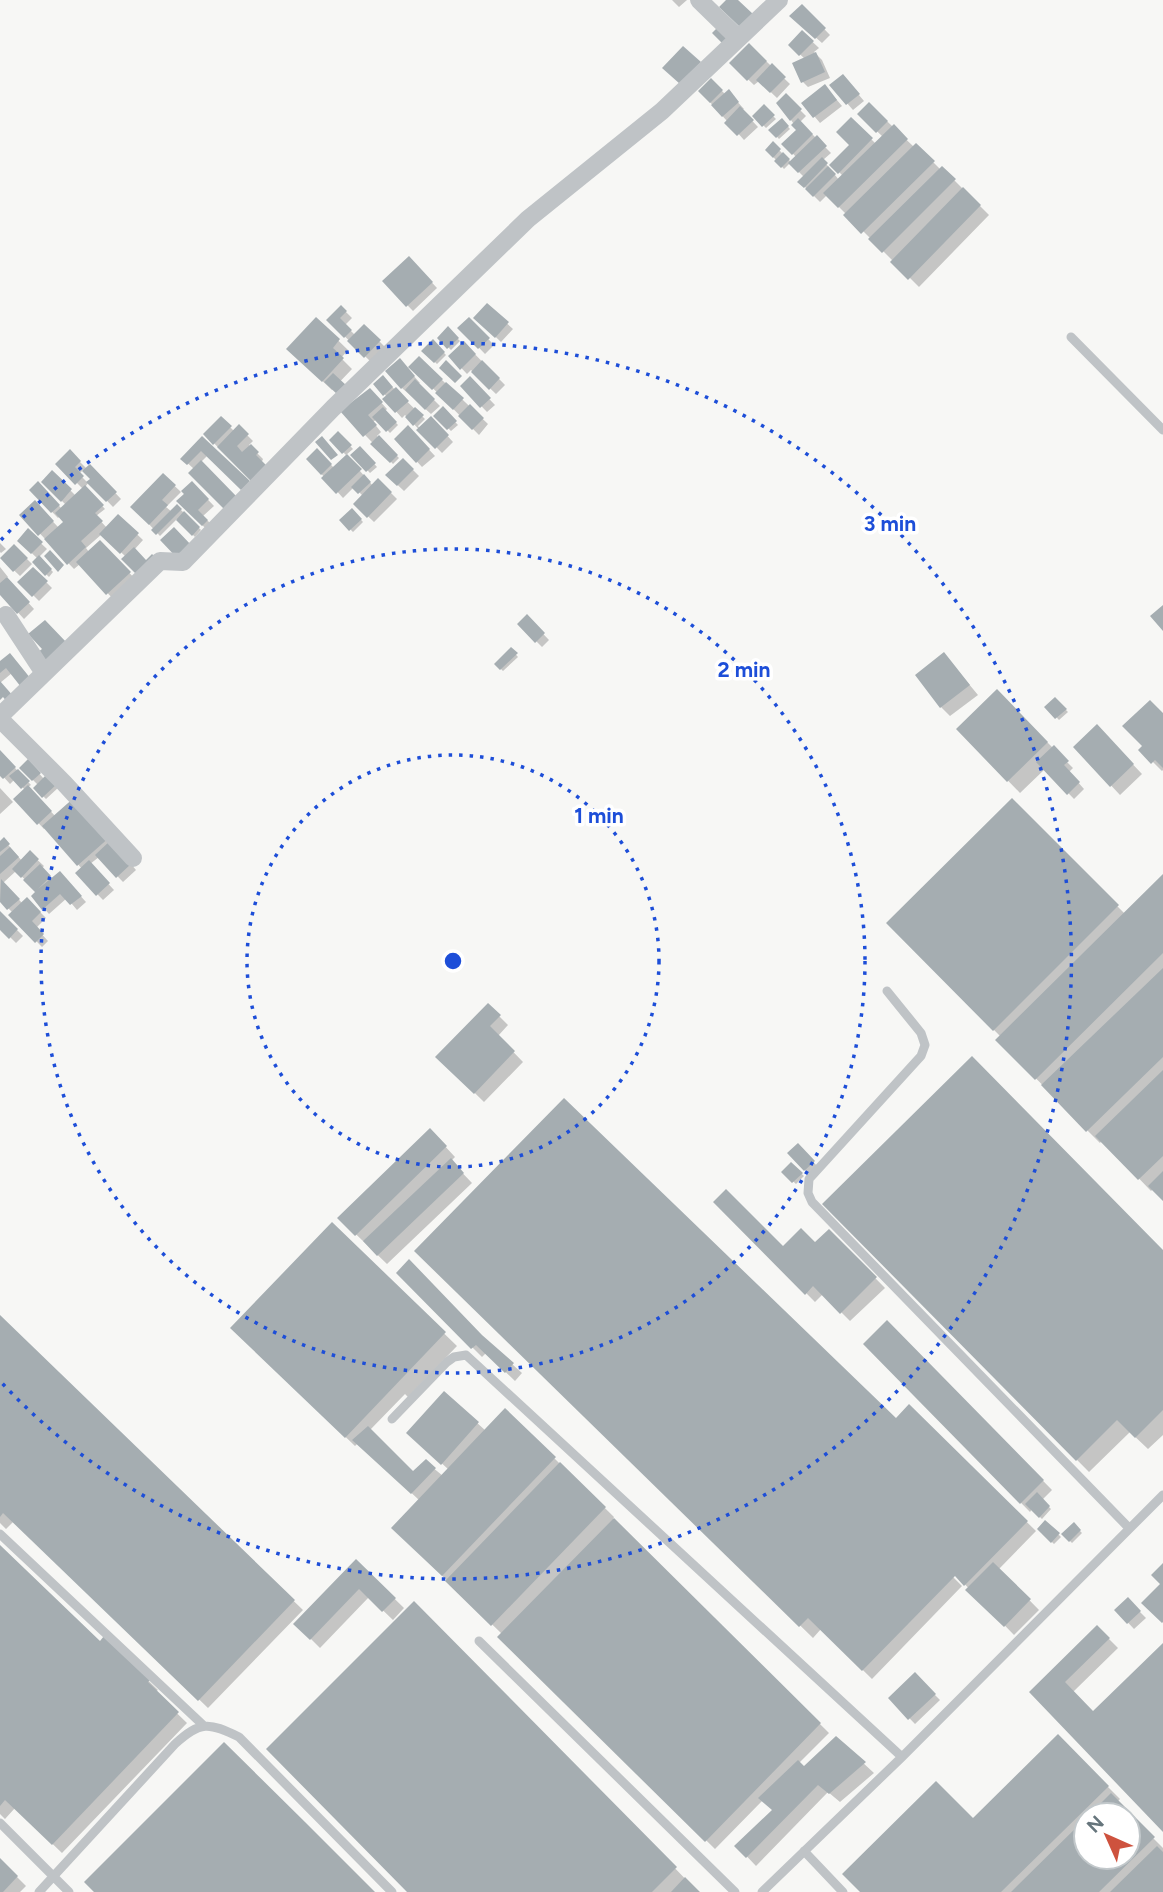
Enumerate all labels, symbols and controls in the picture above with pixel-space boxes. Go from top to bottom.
text: 3 min [864,511,916,536]
text: 2 min [718,657,770,682]
text: 1 min [574,803,624,828]
centre of rings [441,949,465,973]
north arrow [1072,1801,1142,1871]
text: N [1082,1811,1109,1838]

